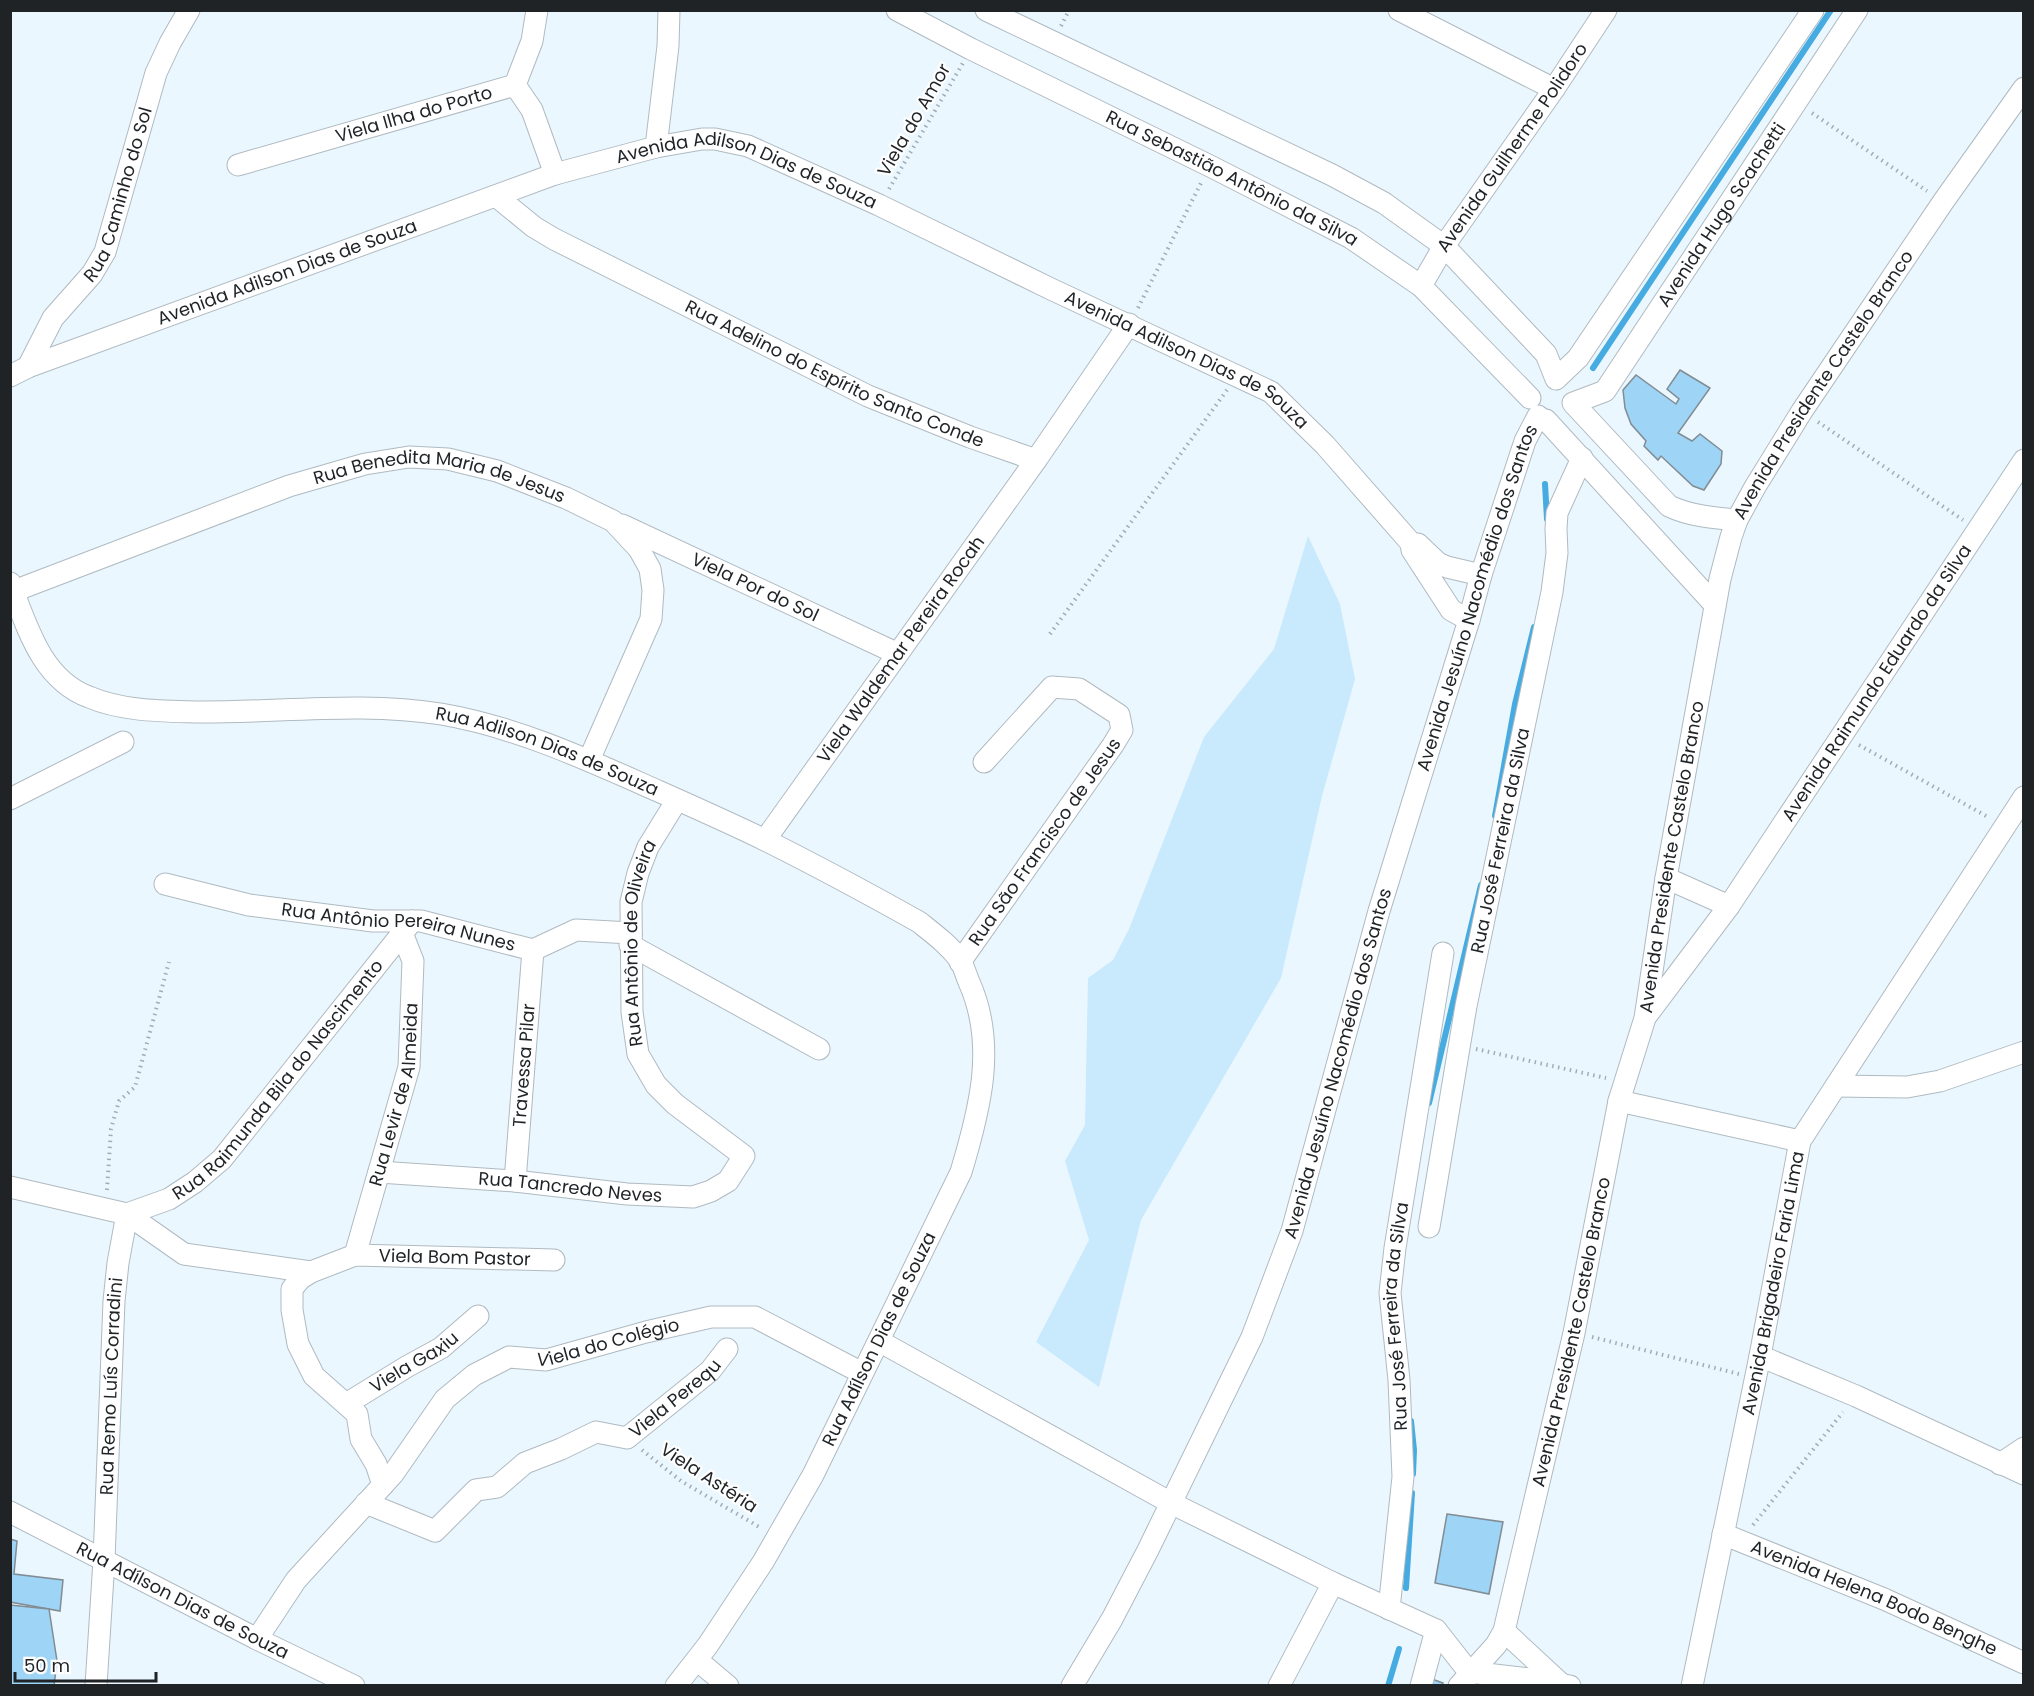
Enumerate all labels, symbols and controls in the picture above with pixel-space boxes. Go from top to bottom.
street label: Avenida Guilherme Polidoro [1430,38,1593,257]
street label: Viela do Amor [871,58,956,181]
street label: Viela Ilha do Porto [332,79,495,148]
street label: Rua Caminho do Sol [77,104,158,287]
street label: Rua Sebastião Antônio da Silva [1102,104,1364,252]
street label: Avenida Hugo Scachetti [1651,118,1791,311]
street label: Avenida Adilson Dias de Souza [613,126,881,214]
street label: Avenida Adilson Dias de Souza [154,213,420,331]
street label: Avenida Presidente Castelo Branco [1727,245,1919,524]
street label: Avenida Adilson Dias de Souza [1061,284,1314,434]
street label: Rua Adelino do Espírito Santo Conde [681,294,988,453]
street label: Avenida Jesuíno Nacomédio dos Santos [1410,420,1544,774]
street label: Rua Benedita Maria de Jesus [310,444,569,509]
street label: Viela Waldemar Pereira Rocah [811,530,990,768]
street label: Avenida Raimundo Eduardo da Silva [1775,539,1977,826]
street label: Viela Por do Sol [688,546,823,627]
street label: Avenida Presidente Castelo Branco [1633,699,1710,1015]
street label: Rua Adilson Dias de Souza [434,700,663,802]
street label: Rua José Ferreira da Silva [1464,725,1535,956]
street label: Rua São Francisco de Jesus [962,733,1126,951]
street label: Rua Antônio de Oliveira [618,834,662,1048]
street label: Avenida Jesuíno Nacomédio dos Santos [1277,885,1397,1242]
street label: Rua Antônio Pereira Nunes [280,896,518,957]
street label: Rua Raimunda Bila do Nascimento [167,954,389,1206]
street label: Rua Levir de Almeida [362,1002,423,1189]
street label: Travessa Pilar [506,1002,541,1128]
street label: Avenida Brigadeiro Faria Lima [1735,1149,1810,1417]
street label: Rua Tancredo Neves [478,1166,663,1208]
street label: Avenida Presidente Castelo Branco [1525,1175,1616,1489]
street label: Rua José Ferreira da Silva [1377,1200,1414,1431]
street label: Rua Adílson Dias de Souza [816,1227,941,1450]
street label: Viela Bom Pastor [378,1243,531,1271]
street label: Rua Remo Luís Corradini [94,1276,128,1496]
street label: Viela do Colégio [536,1312,682,1372]
street label: Viela Gaxiu [365,1325,464,1399]
street label: Viela Perequ [624,1354,727,1443]
street label: Viela Astéria [656,1437,763,1518]
street label: Avenida Helena Bodo Benghe [1747,1534,2002,1661]
street label: Rua Adílson Dias de Souza [72,1535,293,1665]
scale bar [15,1645,156,1683]
text: 50 m [24,1653,70,1678]

